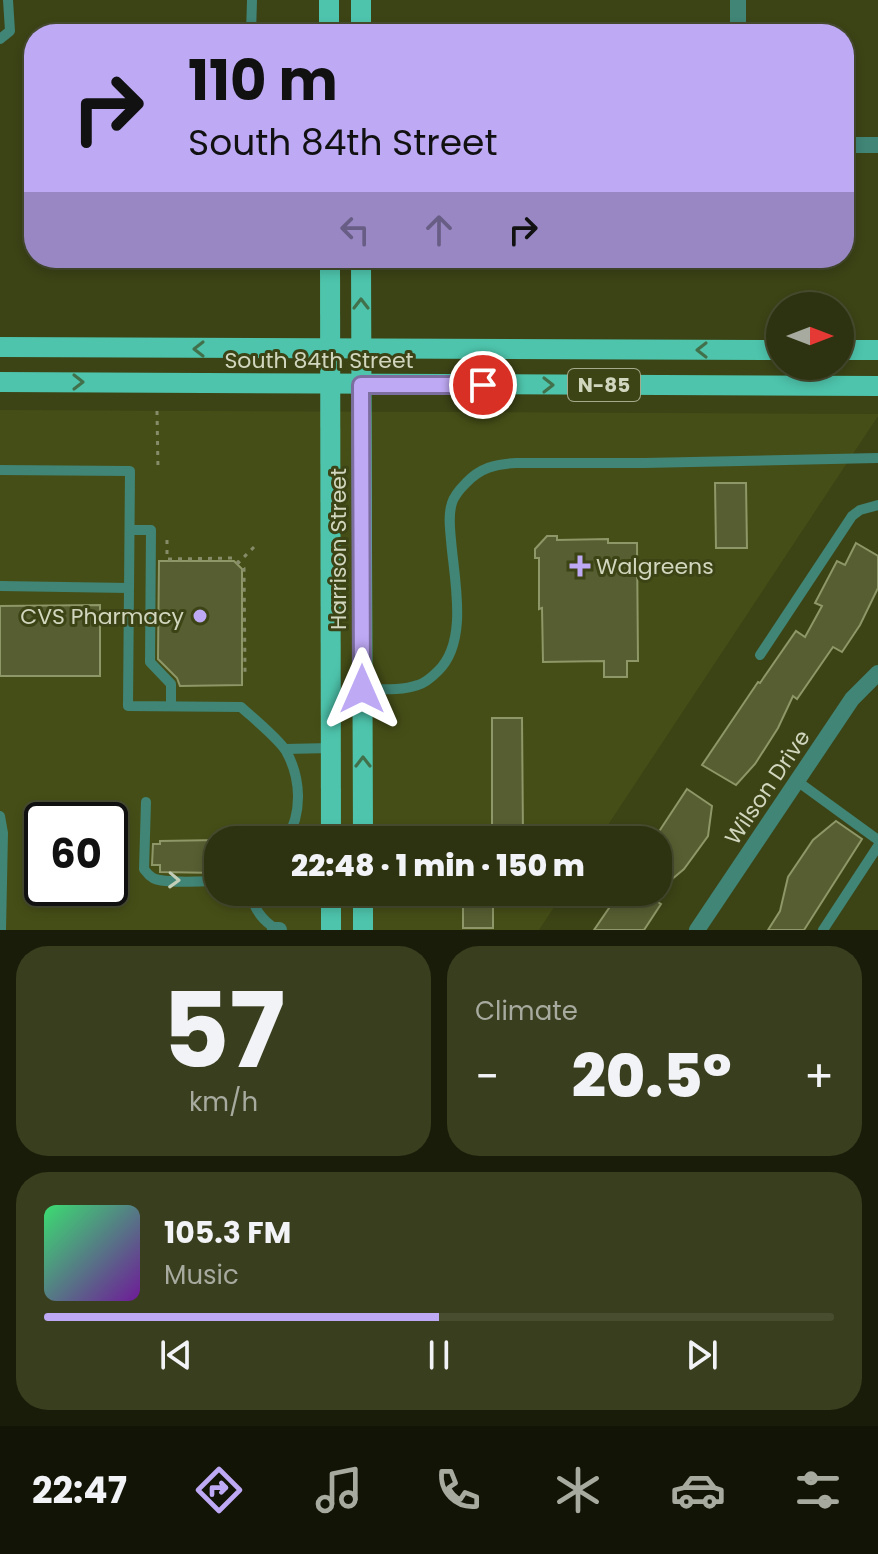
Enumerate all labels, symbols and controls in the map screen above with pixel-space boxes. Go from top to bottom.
text: 110 m [188,41,338,120]
icon: right [56,56,160,160]
text: South 84th Street [188,117,498,168]
icon: left [333,208,377,252]
icon: ahead [417,208,461,252]
icon: right [501,208,545,252]
north arrow [766,292,854,380]
map controls [766,292,854,380]
one-way arrow [352,297,370,310]
one-way arrow [192,340,205,358]
one-way arrow [695,341,708,359]
street label: South 84th Street [224,345,414,376]
pin [449,351,517,419]
icon: arrive [461,363,505,407]
road number: N-85 [568,369,640,401]
one-way arrow [72,373,85,391]
one-way arrow [542,376,555,394]
street label: Harrison Street [323,468,354,630]
place label: Walgreens [596,551,714,582]
marker: Walgreens [571,557,589,575]
place label: CVS Pharmacy [20,601,185,632]
marker: CVS Pharmacy [191,607,209,625]
position arrow [320,647,404,731]
street label: Wilson Drive [717,723,817,851]
one-way arrow [354,755,372,768]
speed limit sign: 60 [24,802,128,906]
text: 22:48 · 1 min · 150 m [291,844,585,887]
one-way arrow [168,872,181,889]
text: 57 [162,958,285,1103]
text: Climate [475,993,578,1029]
text: 20.5° [572,1034,731,1118]
text: − [475,1046,499,1107]
text: + [804,1046,834,1107]
text: km/h [189,1084,258,1120]
text: 105.3 FM [164,1211,291,1254]
text: Music [164,1257,239,1293]
icon: previous [154,1333,198,1377]
icon: pause [417,1333,461,1377]
icon: next [680,1333,724,1377]
icon: directions [191,1462,247,1518]
icon: music [311,1462,367,1518]
icon: phone [430,1462,486,1518]
icon: climate [550,1462,606,1518]
icon: car [670,1462,726,1518]
icon: filters [790,1462,846,1518]
text: 22:47 [32,1465,127,1516]

